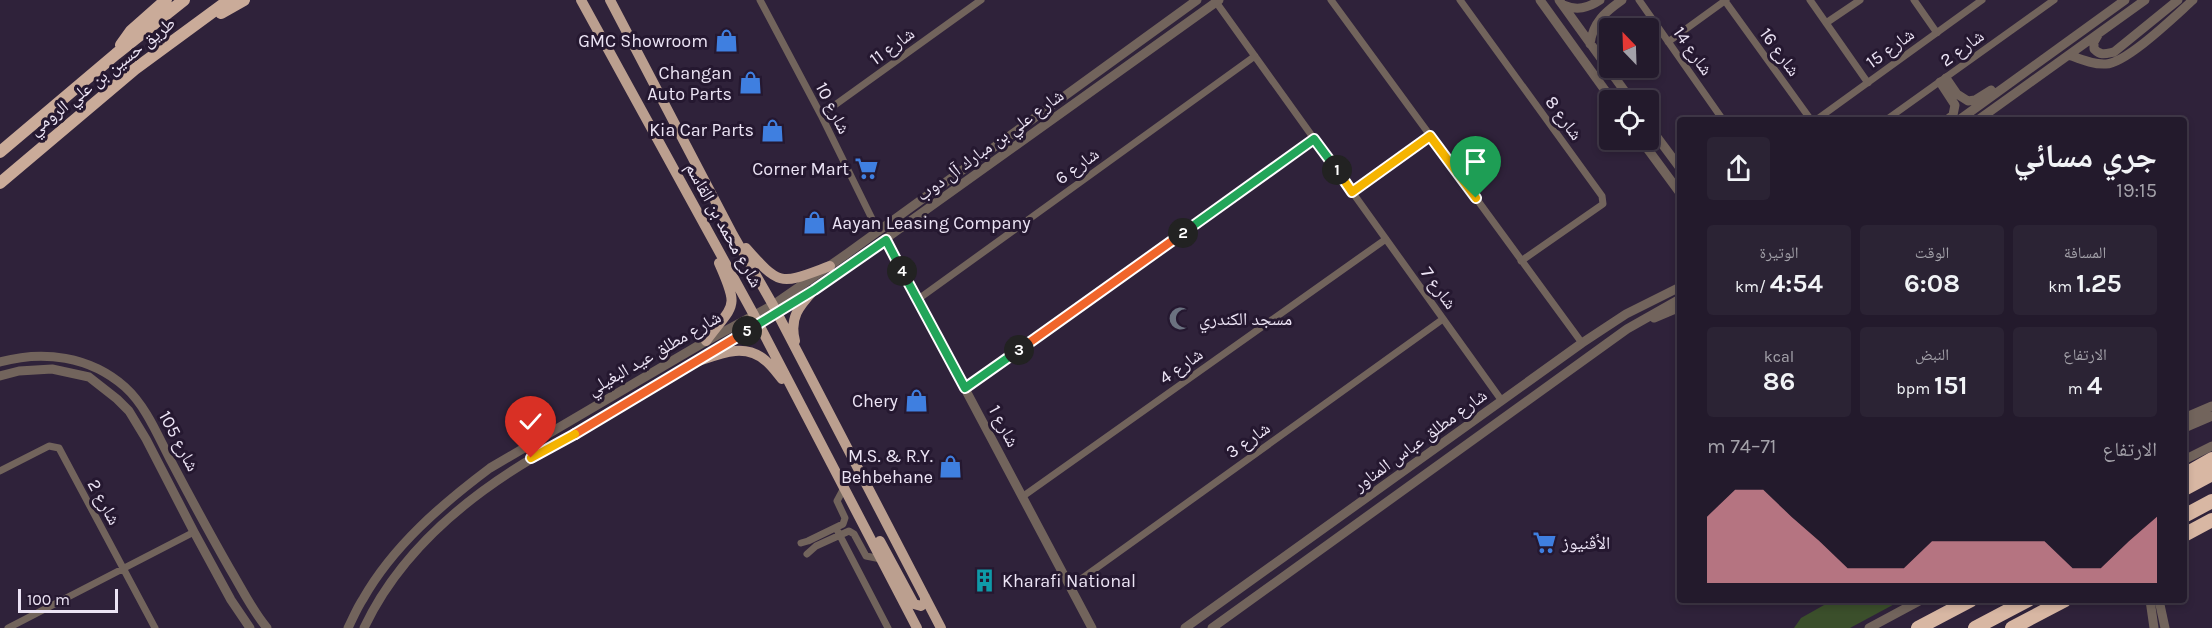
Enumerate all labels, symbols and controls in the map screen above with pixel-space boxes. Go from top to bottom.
street label: طريق حسين بن علي الرومي [24,12,182,143]
north arrow [1599,18,1659,78]
map controls [1599,18,1659,150]
street label: شارع 11 [865,22,919,70]
street label: شارع 14 [1668,22,1718,80]
street label: شارع 16 [1755,23,1805,81]
street label: شارع 15 [1861,23,1919,73]
street label: شارع 2 [1936,25,1988,71]
shop icon: GMC Showroom [713,28,739,54]
place label: GMC Showroom [578,30,708,52]
place label: Changan Auto Parts [647,62,732,105]
shop icon: Changan Auto Parts [737,70,763,96]
street label: شارع 10 [811,78,855,138]
street label: شارع علي بن مبارك آل دوب [912,84,1070,209]
button: locate [1599,90,1659,150]
street label: شارع 8 [1541,91,1587,145]
shop icon: Kia Car Parts [759,117,785,143]
place label: Kia Car Parts [649,119,754,141]
pin [1450,136,1501,198]
button: share [1707,137,1770,200]
text: جري مسائي [2013,137,2157,175]
street label: شارع 6 [1051,143,1103,189]
icon: arrive [1459,145,1492,178]
pin: 1 [1322,155,1352,185]
supermarket icon: Corner Mart [854,156,880,182]
place label: Corner Mart [752,158,849,180]
street label: شارع محمد بن القاسم [680,159,767,292]
text: 1 [1334,160,1340,179]
text: 19:15 [2116,179,2157,202]
shop icon: Aayan Leasing Company [801,210,827,236]
place label: Aayan Leasing Company [832,212,1031,234]
pin: 2 [1168,218,1198,248]
text: 2 [1178,223,1188,242]
text: الوتيرة [1760,243,1798,262]
text: الوقت [1915,243,1949,262]
text: المسافة [2064,243,2106,262]
pin: 4 [887,256,917,286]
text: 4 [897,261,907,280]
street label: شارع 7 [1416,263,1462,313]
text: 4:54 [1770,268,1823,299]
text: 6:08 [1904,268,1960,299]
text: 1.25 [2076,268,2122,299]
text: /km [1735,277,1770,296]
text: km [2048,277,2076,296]
street label: شارع مطلق عيد البغيلي [583,306,727,403]
mosque icon: مسجد الكندري [1168,306,1194,332]
place label: مسجد الكندري [1199,308,1292,334]
pin: 5 [732,316,762,346]
text: 5 [742,321,752,340]
pin: 3 [1004,335,1034,365]
text: 3 [1014,340,1024,359]
street label: شارع 4 [1155,343,1207,389]
text: النبض [1915,345,1949,364]
text: الارتفاع [2063,345,2107,364]
text: kcal [1764,347,1794,366]
text: 86 [1763,366,1795,397]
text: 151 [1934,370,1968,401]
text: 4 [2087,370,2102,401]
text: bpm [1896,379,1934,398]
text: m [2068,379,2087,398]
street label: شارع مطلق عباس المناور [1348,384,1491,497]
shop icon: Chery [903,388,929,414]
place label: Chery [852,390,899,412]
pin [505,396,556,458]
street label: شارع 1 [984,401,1024,451]
icon: check [514,405,547,438]
street label: شارع 105 [154,407,204,475]
street label: شارع 3 [1222,417,1274,463]
text: 71–74 m [1707,435,1776,458]
text: الارتفاع [2102,438,2157,461]
place label: M.S. & R.Y. Behbehane [841,445,933,488]
shop icon: M.S. & R.Y. Behbehane [938,453,964,479]
street label: شارع 2 [83,475,125,529]
supermarket icon: الأڤنيوز [1531,530,1557,556]
place label: الأڤنيوز [1561,532,1610,554]
building icon: Kharafi National [971,568,997,594]
place label: Kharafi National [1002,570,1136,592]
scale bar [18,586,118,614]
text: 100 m [27,590,70,609]

